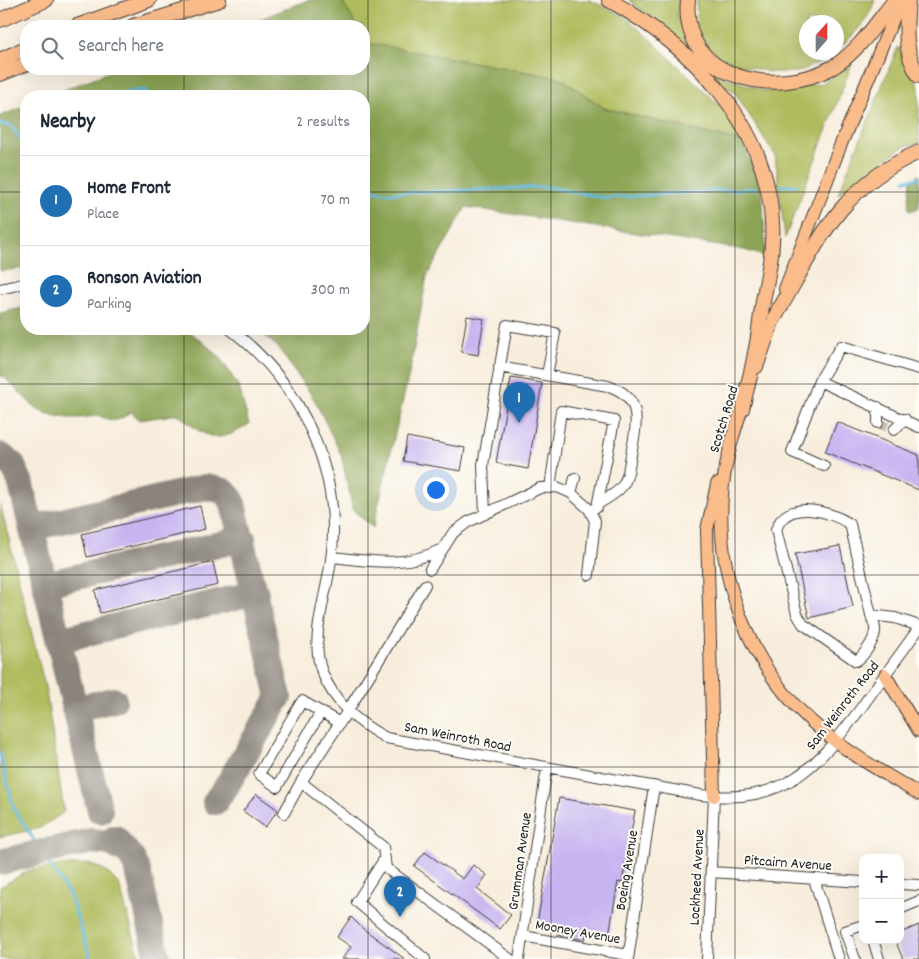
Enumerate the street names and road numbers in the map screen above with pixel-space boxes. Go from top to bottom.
street label: Scotch Road [704,383,746,456]
street label: Sam Weinroth Road [802,657,886,756]
street label: Sam Weinroth Road [402,717,513,759]
street label: Grumman Avenue [503,811,539,912]
street label: Boeing Avenue [611,828,645,912]
street label: Lockheed Avenue [684,828,712,926]
street label: Pitcairn Avenue [743,850,833,878]
street label: Mooney Avenue [533,915,622,951]

